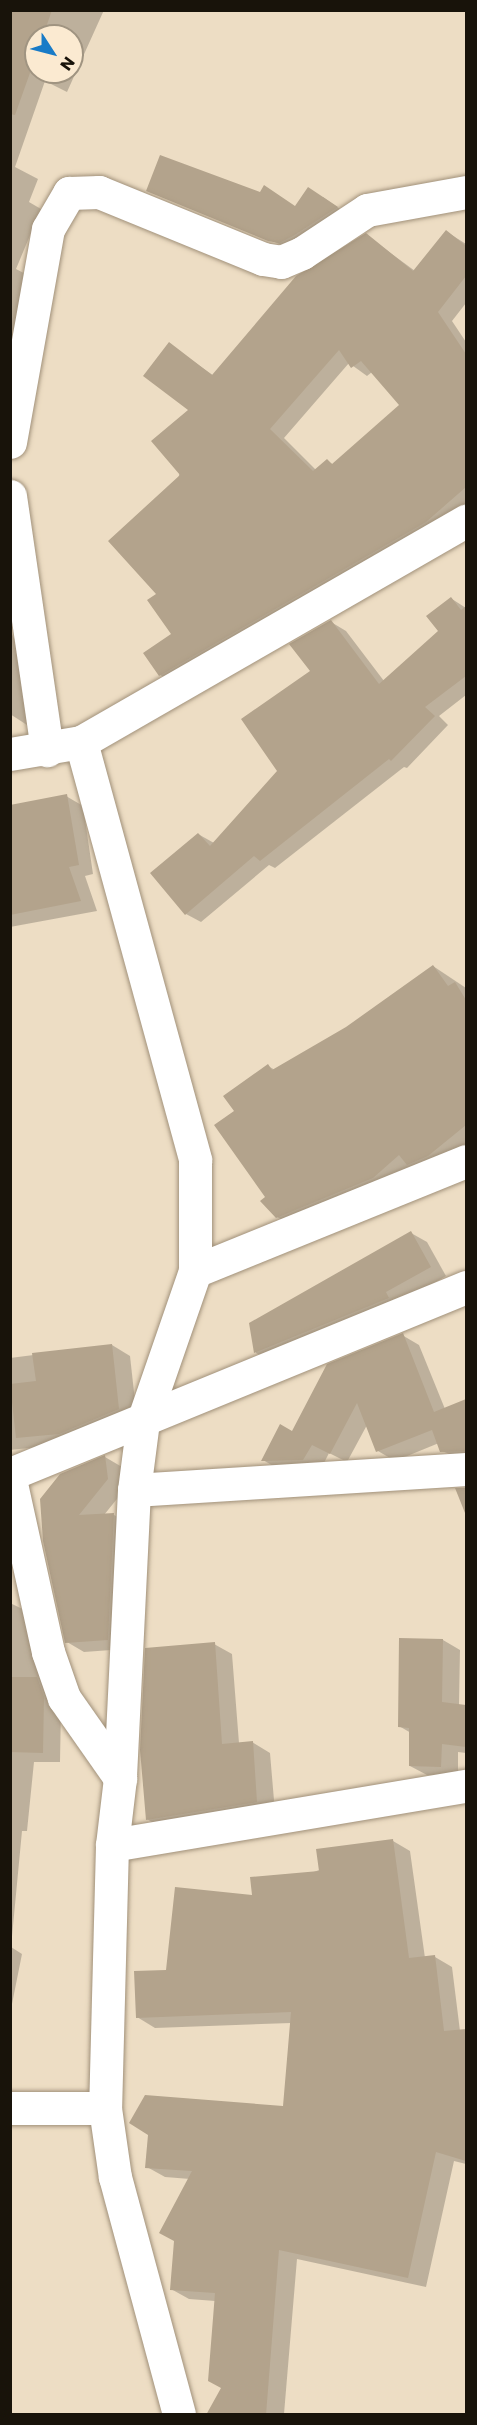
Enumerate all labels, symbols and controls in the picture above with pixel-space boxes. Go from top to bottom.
north arrow [24,24,84,84]
text: N [55,52,80,75]

